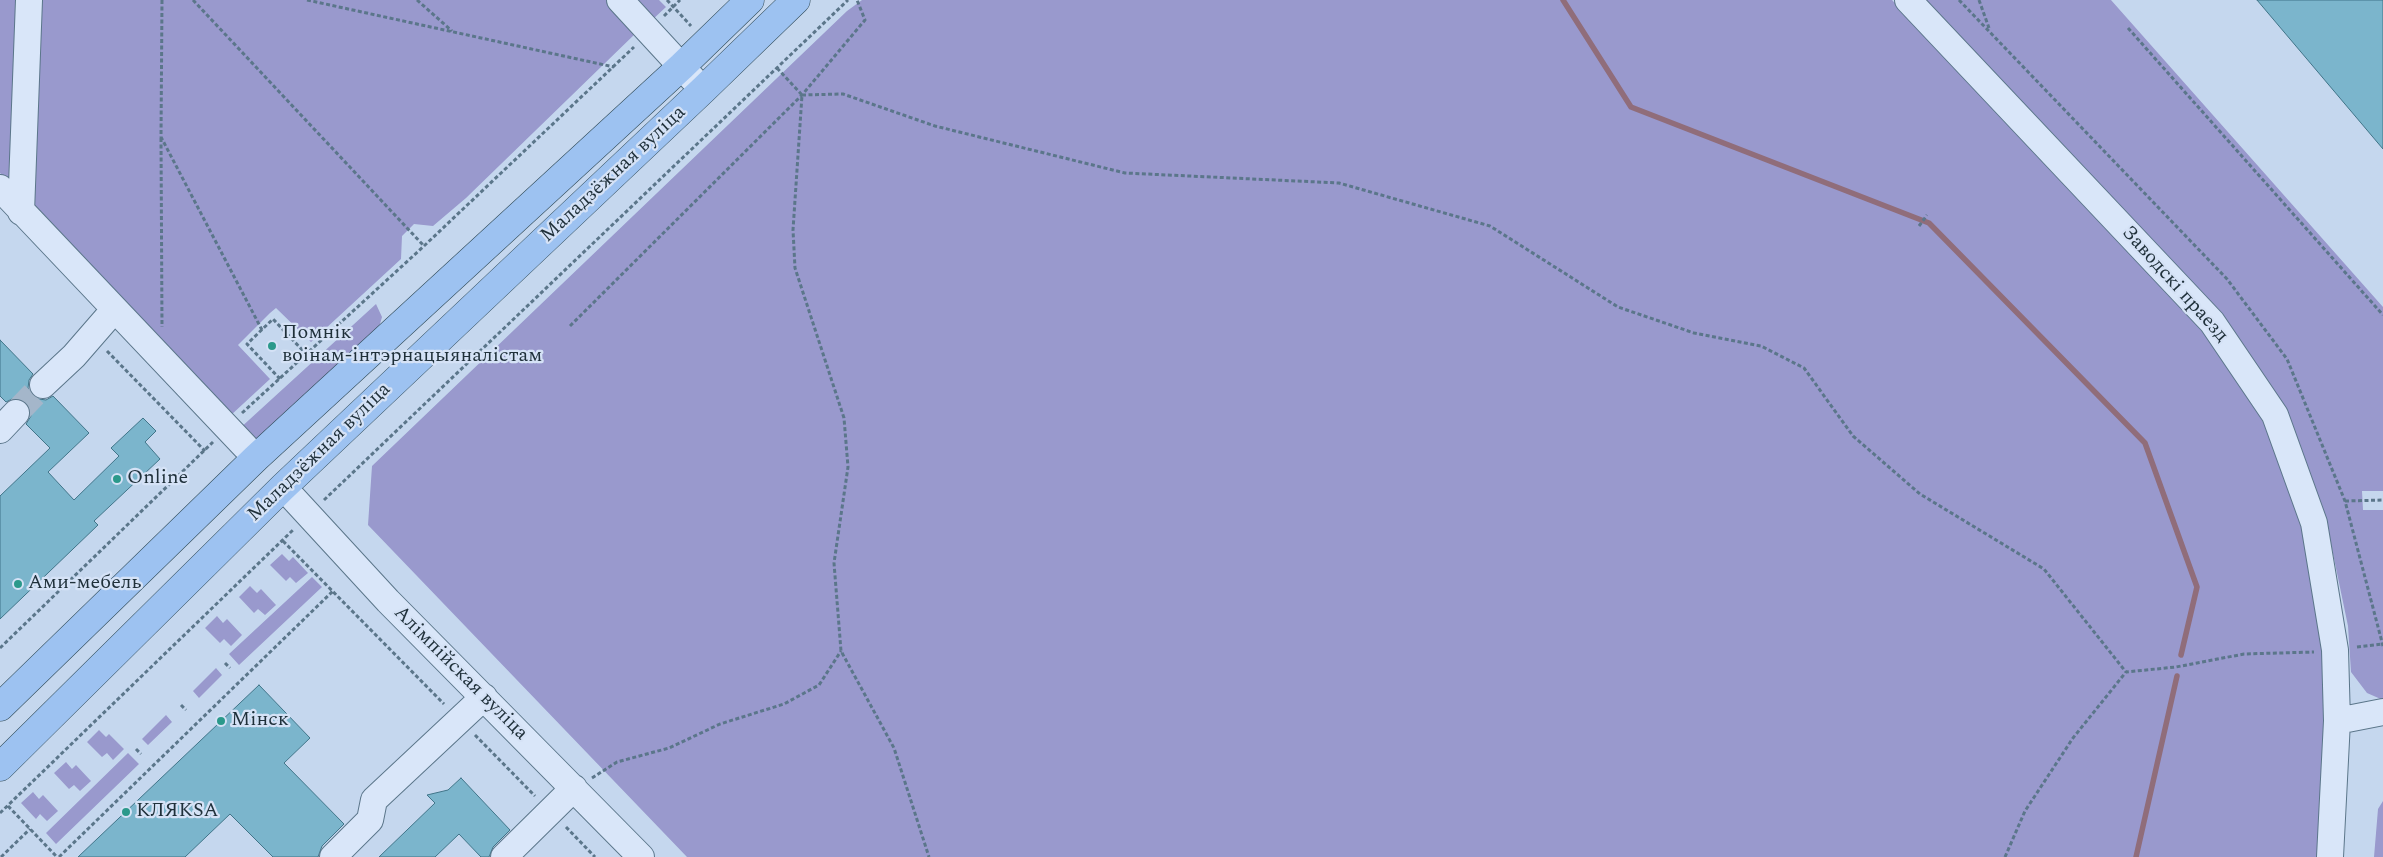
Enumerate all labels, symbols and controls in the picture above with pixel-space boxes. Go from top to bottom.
street label: Маладзёжная вуліца [536,102,692,248]
street label: Заводскі праезд [2116,222,2232,348]
place label: Помнік воінам-інтэрнацыяналістам [282,322,542,369]
marker: Помнік воінам-інтэрнацыяналістам [266,340,278,352]
street label: Маладзёжная вуліца [243,378,397,528]
place label: Online [127,467,188,491]
marker: Online [111,473,123,485]
place label: Ами-мебель [28,572,142,596]
marker: Ами-мебель [12,578,24,590]
street label: Алімпійская вуліца [388,602,532,746]
place label: Мінск [231,709,289,733]
marker: Мінск [215,715,227,727]
place label: КЛЯКSА [136,800,218,824]
marker: КЛЯКSА [120,806,132,818]

